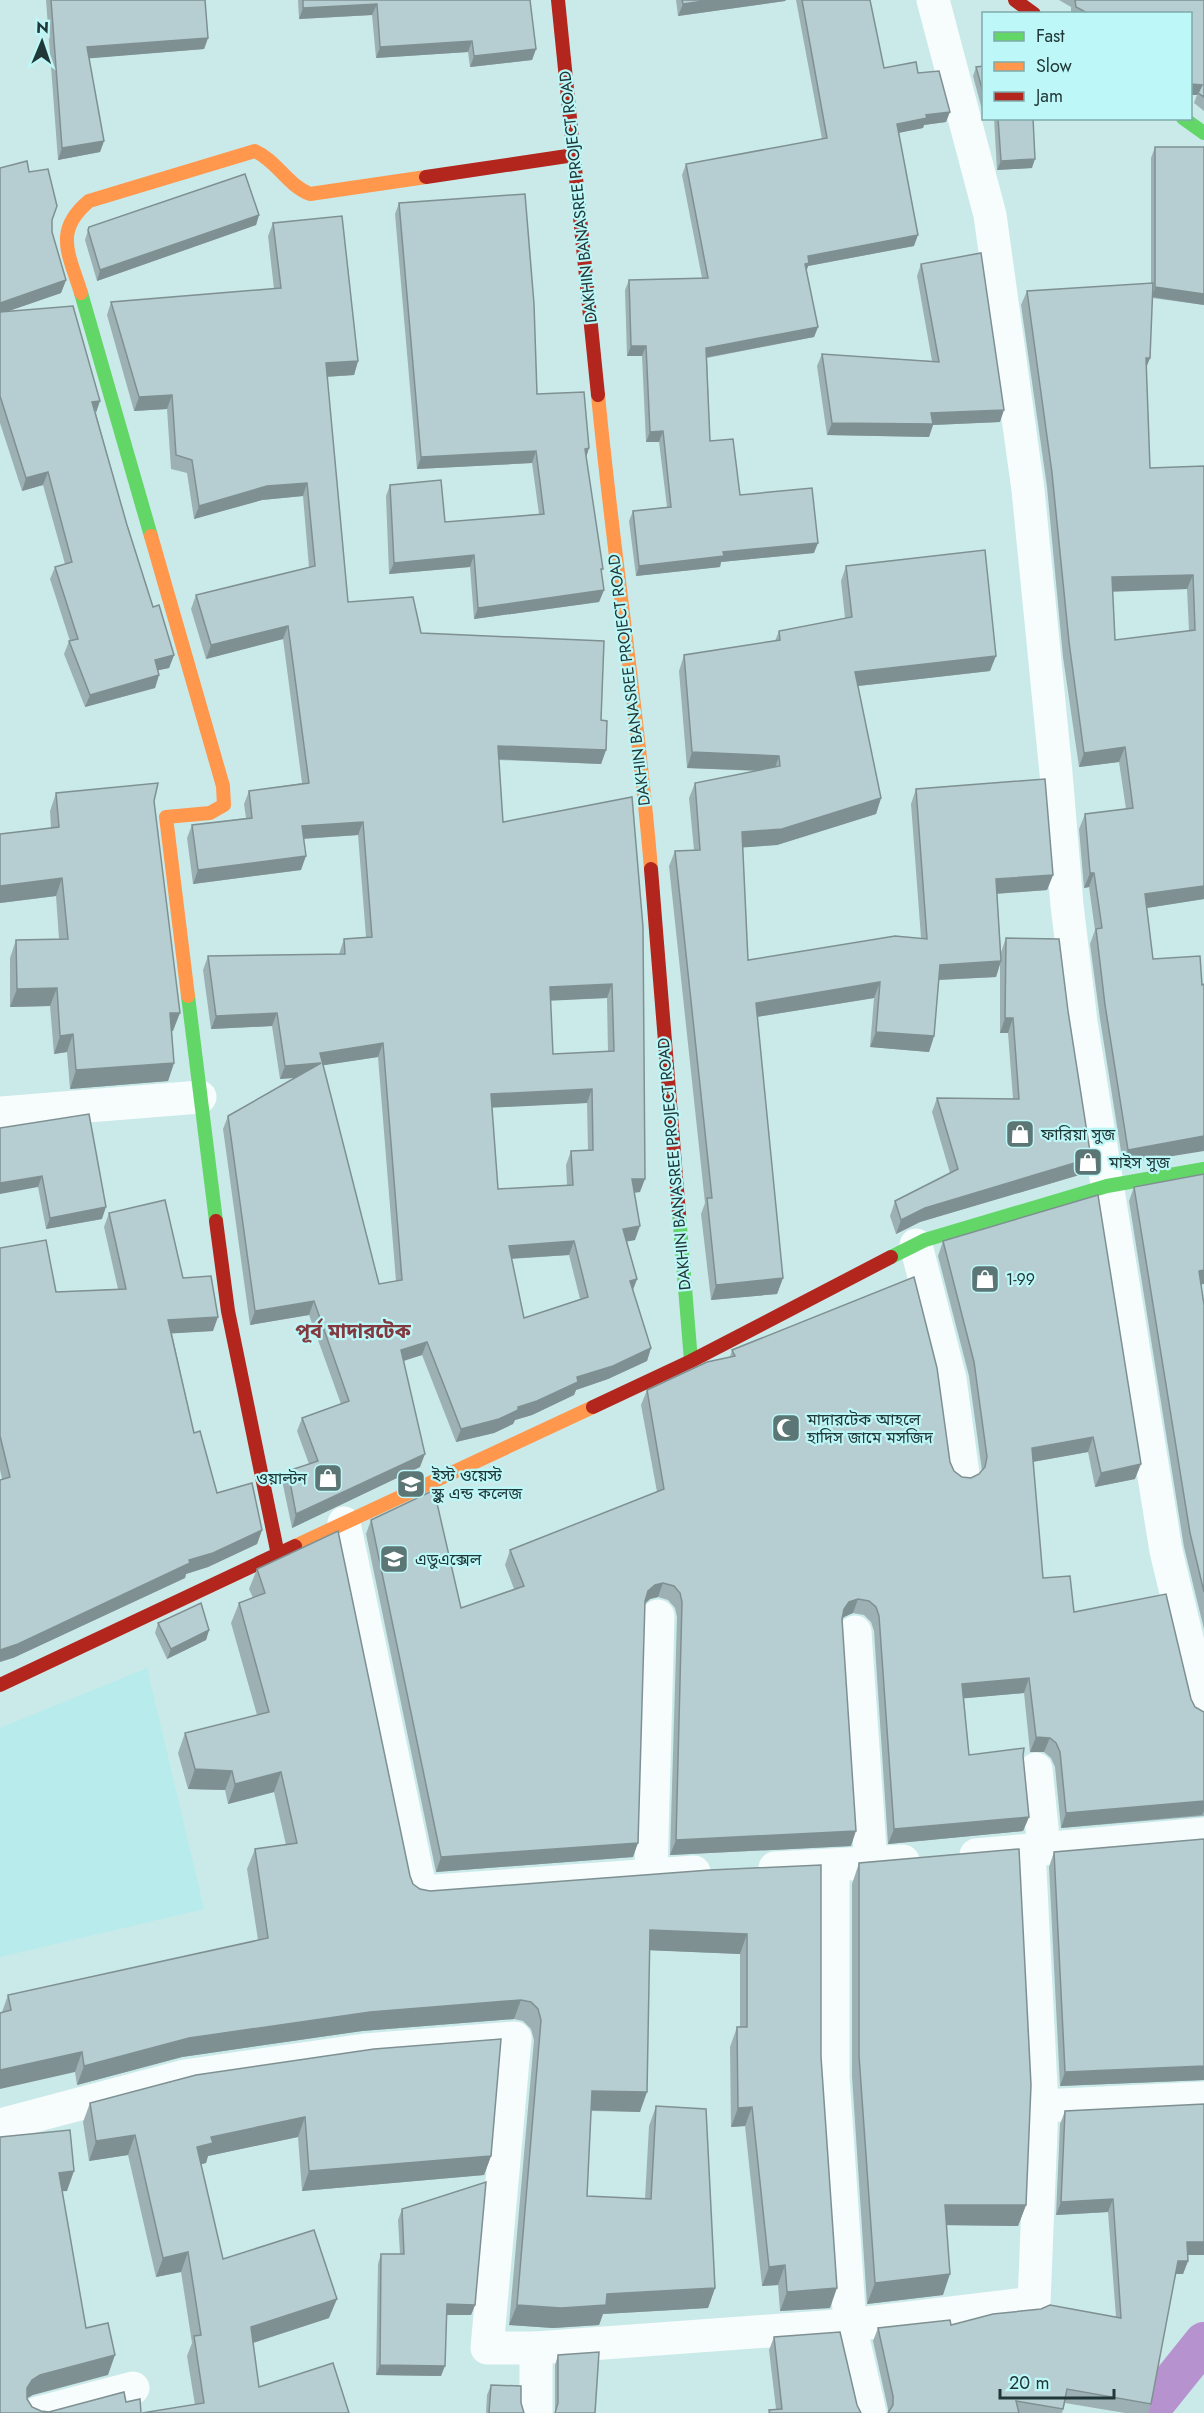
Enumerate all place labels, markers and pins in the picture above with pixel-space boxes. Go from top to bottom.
shop icon: ফারিয়া সুজ [1004,1118,1036,1150]
place label: ফারিয়া সুজ [1040,1123,1115,1146]
shop icon: মাইস সুজ [1072,1146,1104,1178]
place label: মাইস সুজ [1108,1151,1170,1174]
shop icon: 1-99 [969,1263,1001,1295]
place label: 1-99 [1006,1268,1035,1291]
place label: মাদারটেক আহলে হাদিস জামে মসজিদ [806,1408,934,1449]
mosque icon: মাদারটেক আহলে হাদিস জামে মসজিদ [770,1412,802,1444]
shop icon: ওয়াল্টন [312,1462,344,1494]
place label: ইস্ট ওয়েস্ট স্কুল এন্ড কলেজ [431,1464,522,1505]
place label: ওয়াল্টন [256,1467,307,1490]
school or university icon: ইস্ট ওয়েস্ট স্কুল এন্ড কলেজ [395,1468,427,1500]
school or university icon: এডুএক্সেল [378,1543,410,1575]
place label: এডুএক্সেল [415,1548,482,1571]

